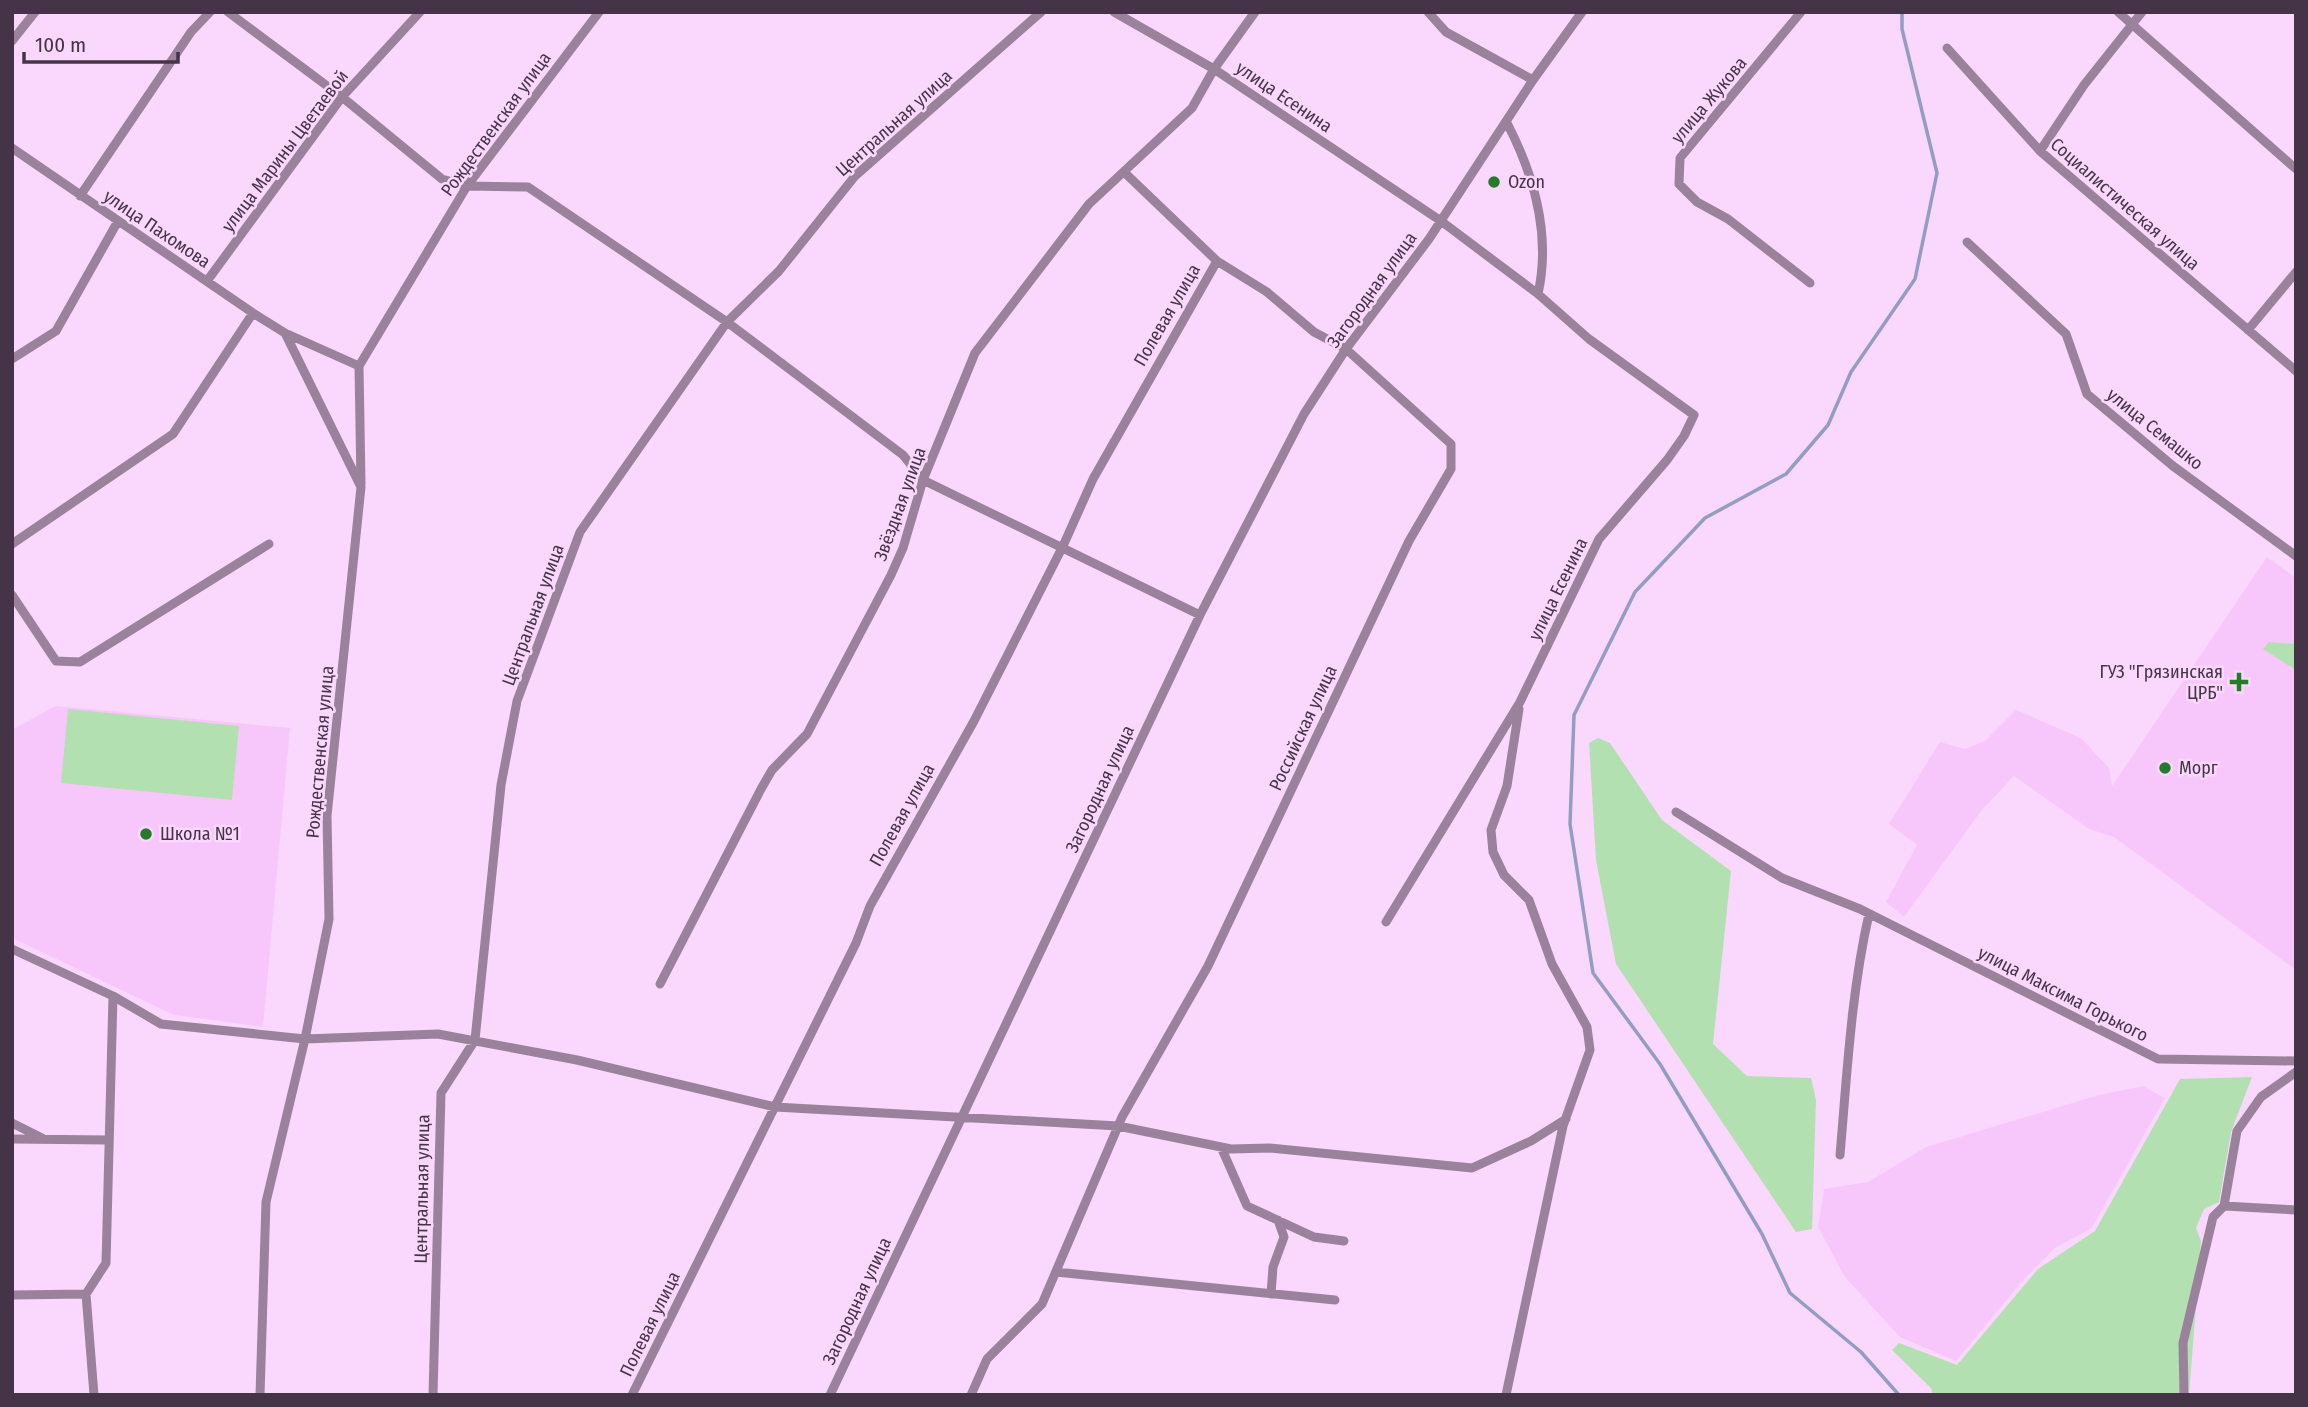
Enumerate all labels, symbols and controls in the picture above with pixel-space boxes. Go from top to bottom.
scale bar [24,21,178,65]
text: 100 m [35,32,86,58]
street label: Рождественская улица [436,47,556,200]
street label: улица Жукова [1667,52,1752,148]
street label: улица Есенина [1232,57,1336,137]
street label: Центральная улица [831,65,957,181]
street label: улица Марины Цветаевой [217,66,353,236]
street label: Социалистическая улица [2046,133,2204,275]
place label: Ozon [1508,171,1545,193]
marker: Ozon [1486,174,1502,190]
street label: улица Пахомова [99,185,215,273]
street label: Загородная улица [1323,228,1422,352]
street label: Полевая улица [1129,260,1205,370]
street label: улица Семашко [2102,384,2208,474]
street label: Звёздная улица [869,444,931,564]
street label: улица Есенина [1524,534,1592,644]
street label: Центральная улица [497,541,569,689]
place label: ГУЗ "Грязинская ЦРБ" [2099,661,2223,704]
street label: Российская улица [1264,662,1342,794]
street label: Рождественская улица [302,665,339,839]
marker: ГУЗ "Грязинская ЦРБ" [2229,672,2249,692]
street label: Загородная улица [1061,722,1139,856]
place label: Морг [2179,757,2218,779]
street label: Полевая улица [865,760,939,870]
marker: Морг [2157,760,2173,776]
place label: Школа №1 [160,823,240,845]
marker: Школа №1 [138,826,154,842]
street label: улица Максима Горького [1974,941,2152,1047]
street label: Центральная улица [410,1114,434,1264]
street label: Загородная улица [818,1234,896,1368]
street label: Полевая улица [615,1268,685,1380]

